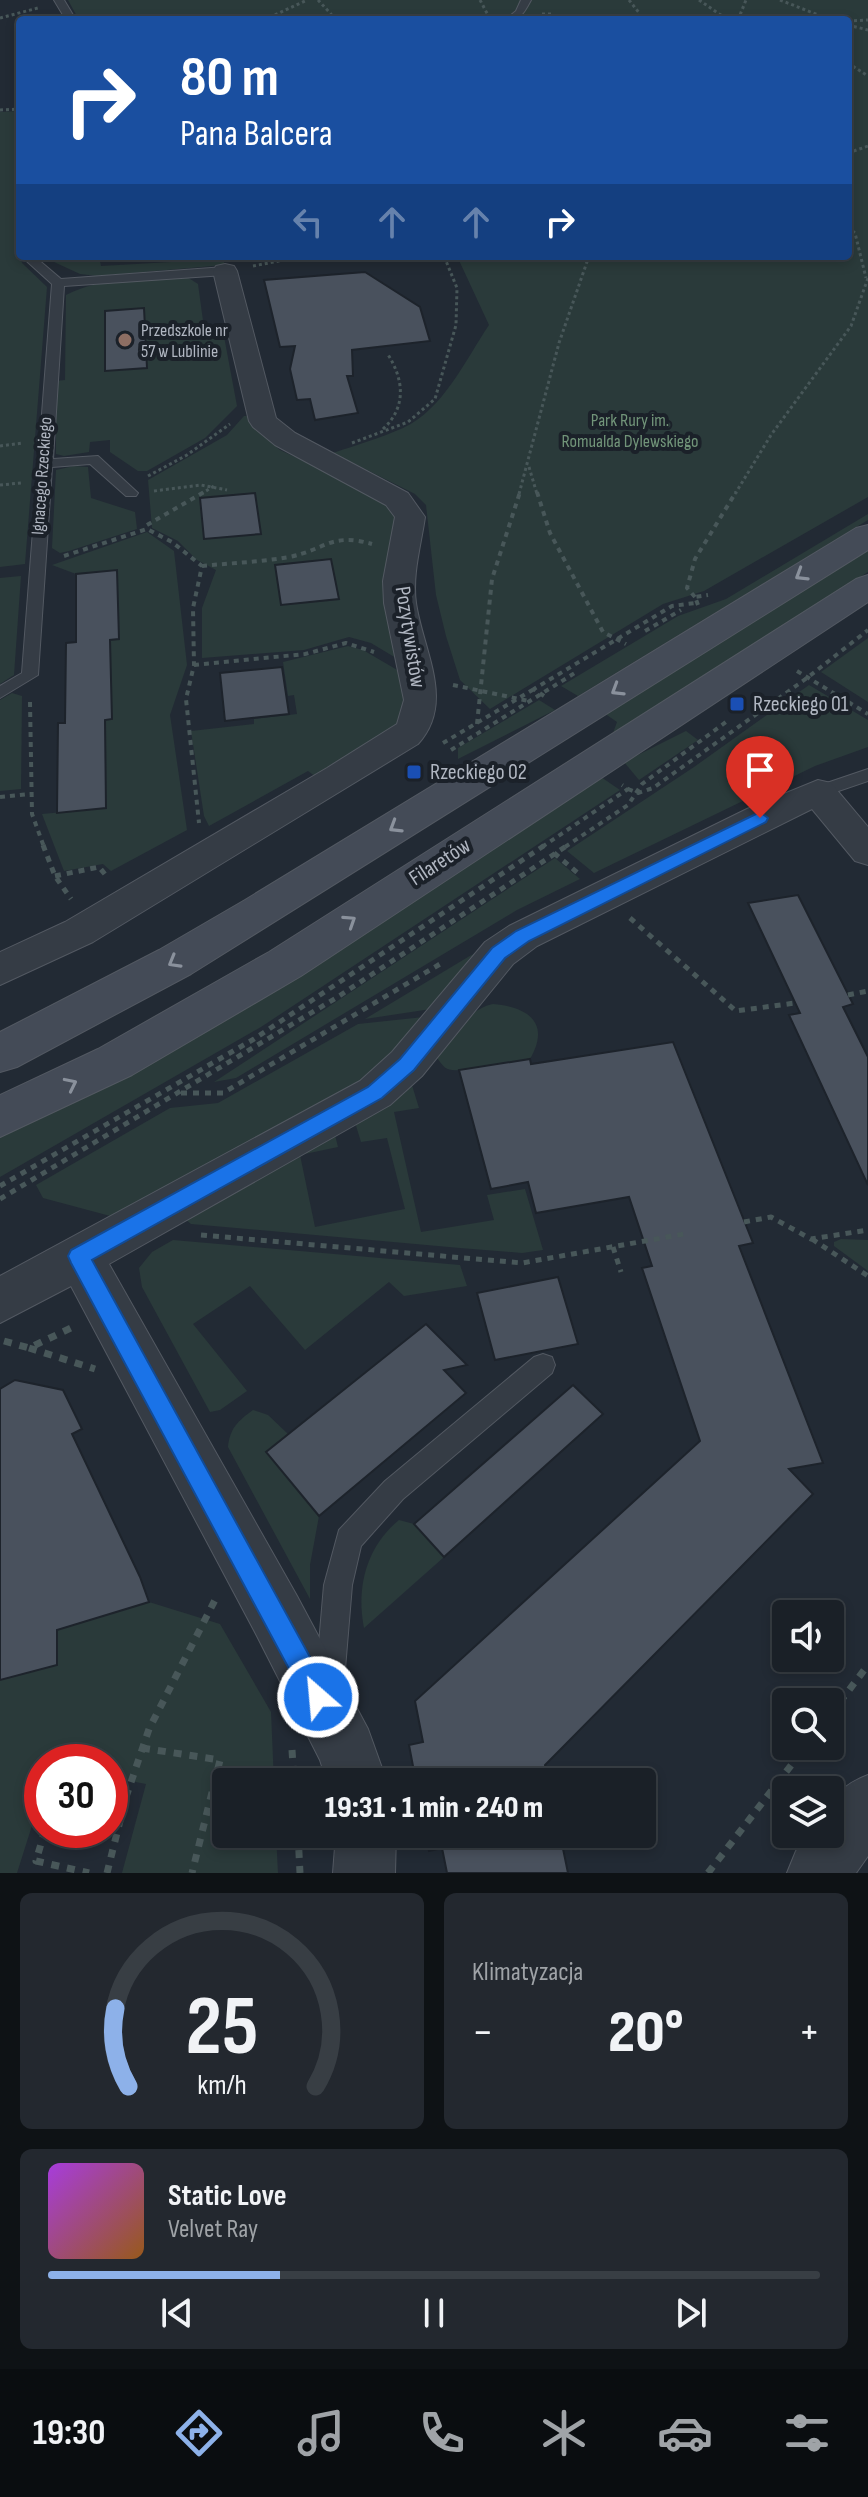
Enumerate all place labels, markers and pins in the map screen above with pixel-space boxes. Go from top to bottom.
place label: Przedszkole nr 57 w Lublinie [141,320,228,362]
marker: Przedszkole nr 57 w Lublinie [116,331,134,349]
place label: Rzeckiego 01 [753,691,849,718]
marker: Rzeckiego 01 [728,695,746,713]
pin [726,736,794,818]
place label: Rzeckiego 02 [430,759,527,786]
marker: Rzeckiego 02 [405,763,423,781]

